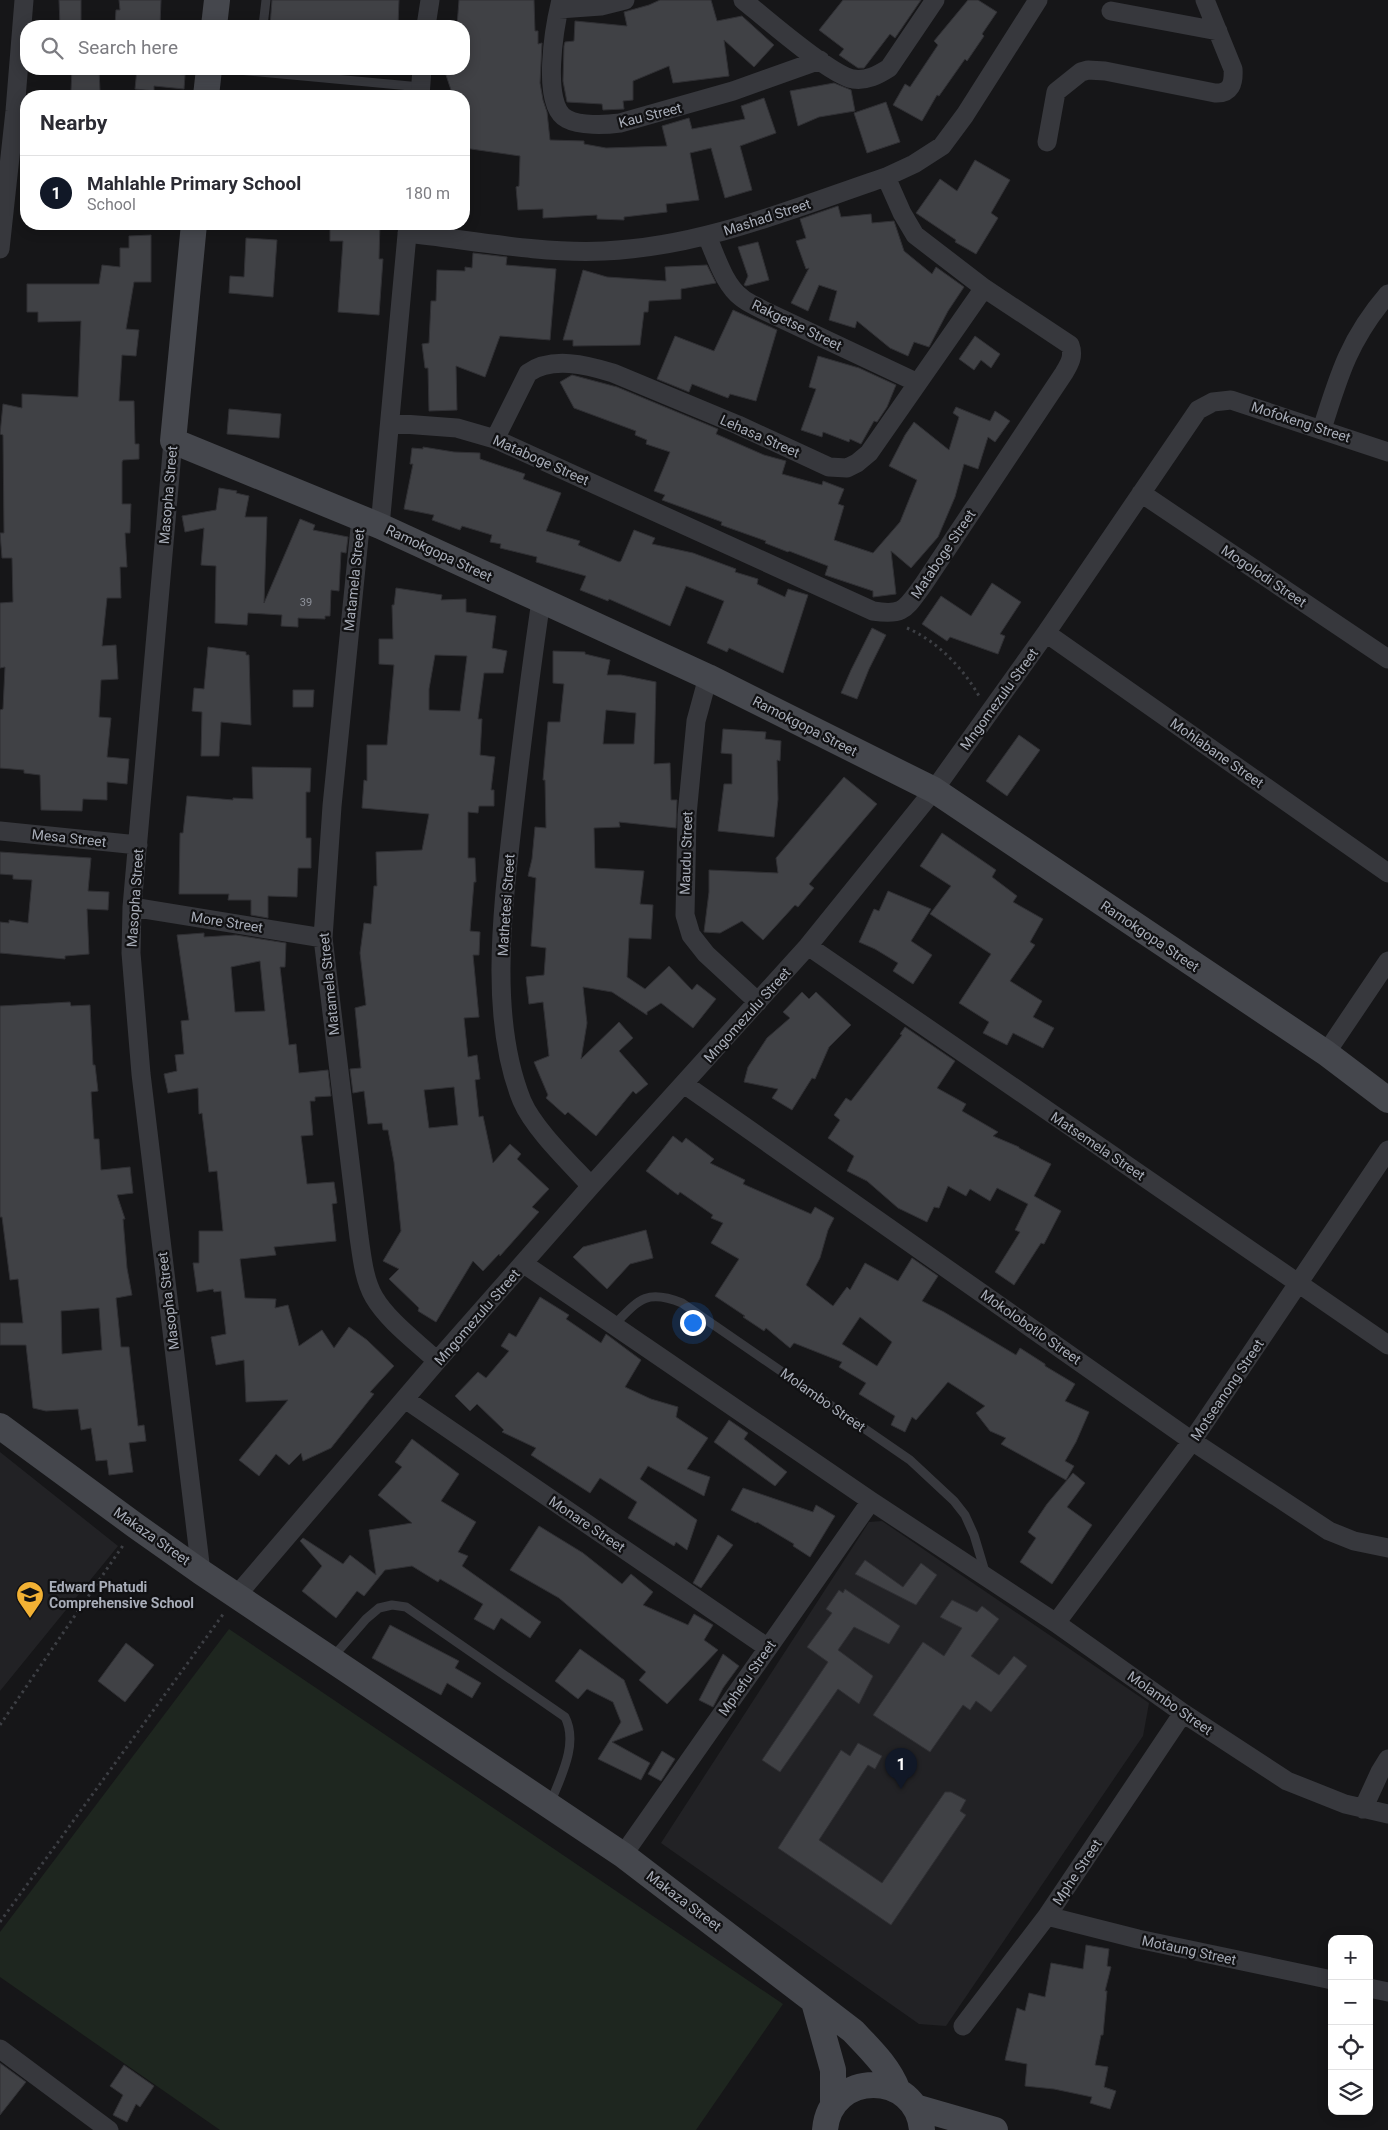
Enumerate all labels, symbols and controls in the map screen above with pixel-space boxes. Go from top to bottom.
search box [20,20,470,75]
icon: search [38,34,66,62]
text: Search here [78,36,178,59]
street label: Kau Street [617,99,684,131]
text: Nearby [40,111,107,135]
text: Mahlahle Primary School [87,172,301,195]
text: 1 [51,184,61,203]
text: 180 m [405,184,450,203]
text: School [87,195,136,214]
street label: Mashad Street [721,195,813,239]
street label: Rakgetse Street [749,296,845,354]
street label: Mofokeng Street [1249,398,1353,446]
street label: Lehasa Street [718,411,803,461]
street label: Mataboge Street [490,432,592,489]
street label: Masopha Street [156,445,180,545]
street label: Mataboge Street [907,506,979,601]
street label: Ramokgopa Street [383,521,495,585]
street label: Matamela Street [341,527,367,632]
street label: Mogolodi Street [1218,542,1310,611]
house number: 39 [300,596,312,609]
street label: Mngomezulu Street [957,645,1041,753]
street label: Ramokgopa Street [750,693,860,759]
street label: Mohlabane Street [1167,715,1267,791]
street label: Maudu Street [677,811,695,895]
street label: Mesa Street [31,826,107,850]
street label: Masopha Street [124,848,146,948]
street label: Mathetesi Street [494,853,518,957]
street label: Ramokgopa Street [1098,897,1203,975]
street label: More Street [190,908,265,936]
street label: Matamela Street [316,931,342,1036]
street label: Mngomezulu Street [700,964,794,1066]
street label: Matsemela Street [1048,1109,1148,1184]
street label: Masopha Street [154,1251,182,1351]
street label: Mngomezulu Street [431,1266,523,1368]
street label: Mokolobotlo Street [978,1286,1085,1368]
your location [680,1310,706,1336]
street label: Motseanong Street [1187,1336,1267,1444]
street label: Molambo Street [778,1365,869,1435]
street label: Monare Street [546,1493,628,1555]
street label: Makaza Street [111,1504,194,1568]
place label: Edward Phatudi Comprehensive School [49,1579,194,1611]
school or university icon: Edward Phatudi Comprehensive School [15,1580,45,1619]
street label: Mphefu Street [715,1637,779,1719]
street label: Molambo Street [1125,1668,1216,1738]
pin: 1 [885,1748,917,1789]
street label: Mphe Street [1049,1836,1105,1908]
street label: Makaza Street [643,1868,725,1935]
street label: Motaung Street [1140,1932,1238,1968]
map controls [1328,1935,1373,2115]
button: + [1328,1935,1373,1980]
button: − [1328,1980,1373,2025]
button: locate [1328,2025,1373,2070]
button: layers [1328,2070,1373,2115]

